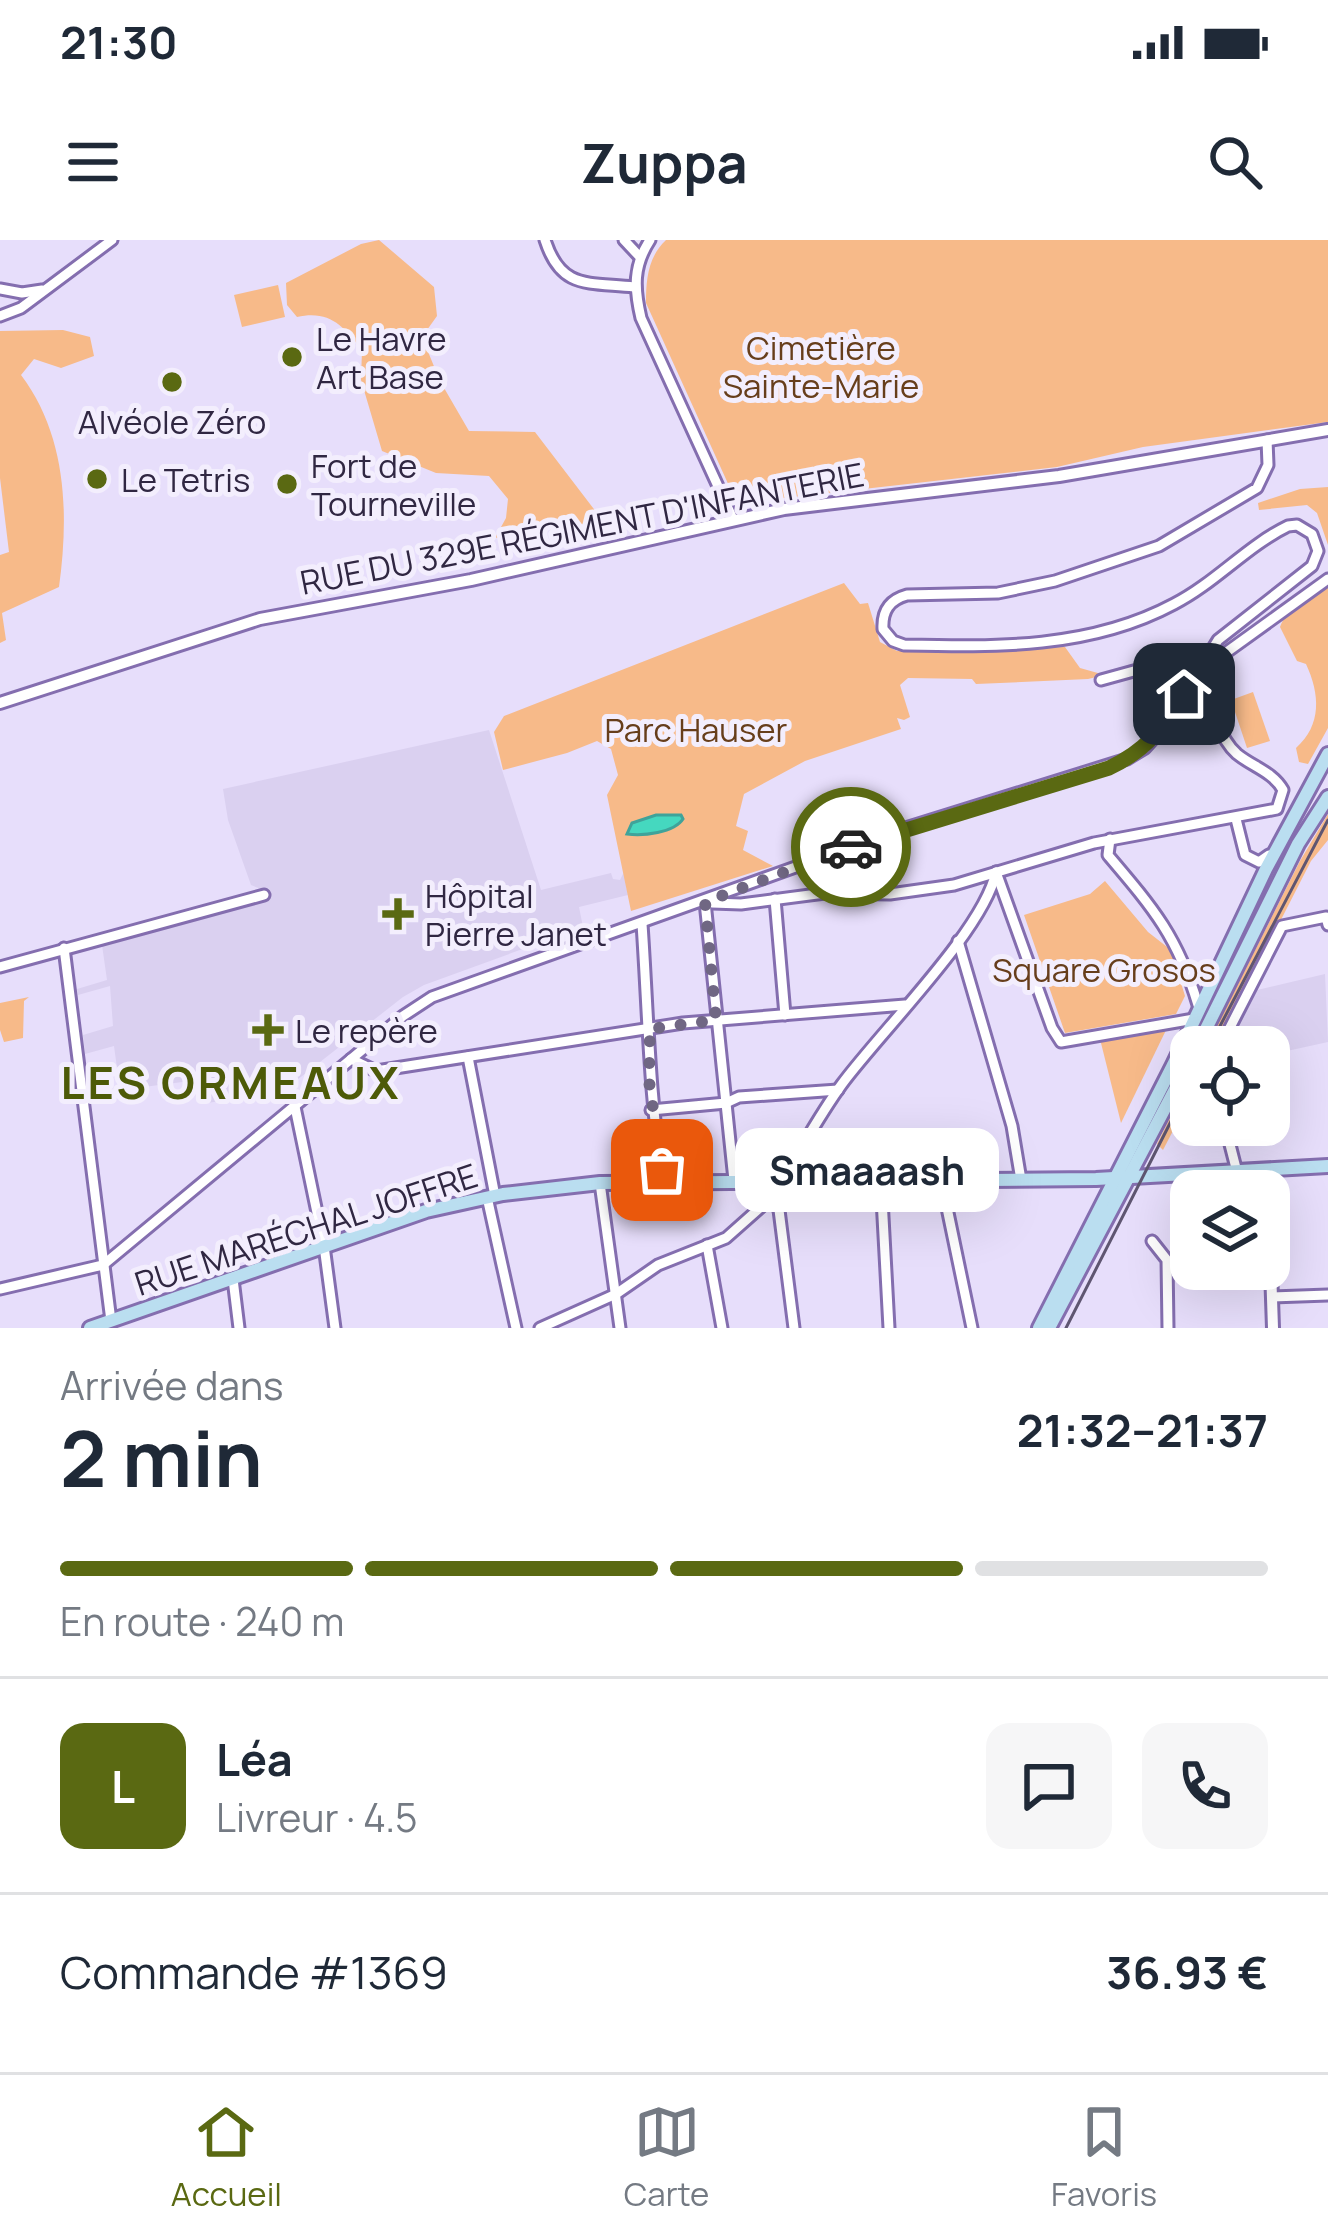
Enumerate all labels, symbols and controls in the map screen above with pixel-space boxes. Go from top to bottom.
text: 21:30 [60,11,178,73]
text: Zuppa [580,125,748,199]
icon: menu [60,129,126,195]
icon: search [1202,129,1268,195]
place label: Le Havre Art Base [316,316,447,399]
park label: Cimetière Sainte-Marie [723,325,919,408]
marker: Le Havre Art Base [279,344,305,370]
marker: Alvéole Zéro [159,369,185,395]
place label: Alvéole Zéro [78,399,266,444]
place label: Fort de Tourneville [311,443,476,526]
street label: RUE DU 329E RÉGIMENT D'INFANTERIE [296,451,868,605]
place label: Le Tetris [121,457,250,502]
marker: Le Tetris [84,466,110,492]
marker: Fort de Tourneville [274,471,300,497]
pin [1133,643,1235,745]
icon: home [1151,661,1217,727]
park label: Parc Hauser [605,707,788,752]
courier [791,787,911,907]
icon: car [818,814,884,880]
place label: Hôpital Pierre Janet [425,873,607,956]
marker: Hôpital Pierre Janet [382,898,414,930]
park label: Square Grosos [992,947,1216,992]
place label: Le repère [295,1008,438,1053]
marker: Le repère [252,1014,284,1046]
map controls [1170,1026,1290,1290]
button: locate [1170,1026,1290,1146]
district label: LES ORMEAUX [60,1051,402,1113]
pin [611,1119,713,1221]
callout: Smaaaash [734,1128,998,1212]
icon: bag [629,1137,695,1203]
text: Smaaaash [769,1143,965,1197]
street label: RUE MARÉCHAL JOFFRE [129,1152,483,1306]
button: layers [1170,1170,1290,1290]
text: Arrivée dans [60,1358,284,1412]
text: 21:32–21:37 [1017,1399,1268,1461]
text: 2 min [60,1404,263,1510]
text: En route · 240 m [60,1594,344,1648]
button: chat [986,1723,1112,1849]
button: phone [1142,1723,1268,1849]
text: Léa [216,1728,293,1790]
text: L [111,1755,135,1817]
text: Livreur · 4.5 [216,1790,418,1844]
text: Commande #1369 [60,1941,448,2003]
text: 36.93 € [1106,1941,1268,2003]
tab: Accueil [171,2099,282,2216]
tab: Carte [624,2099,709,2216]
tab: Favoris [1051,2099,1157,2216]

